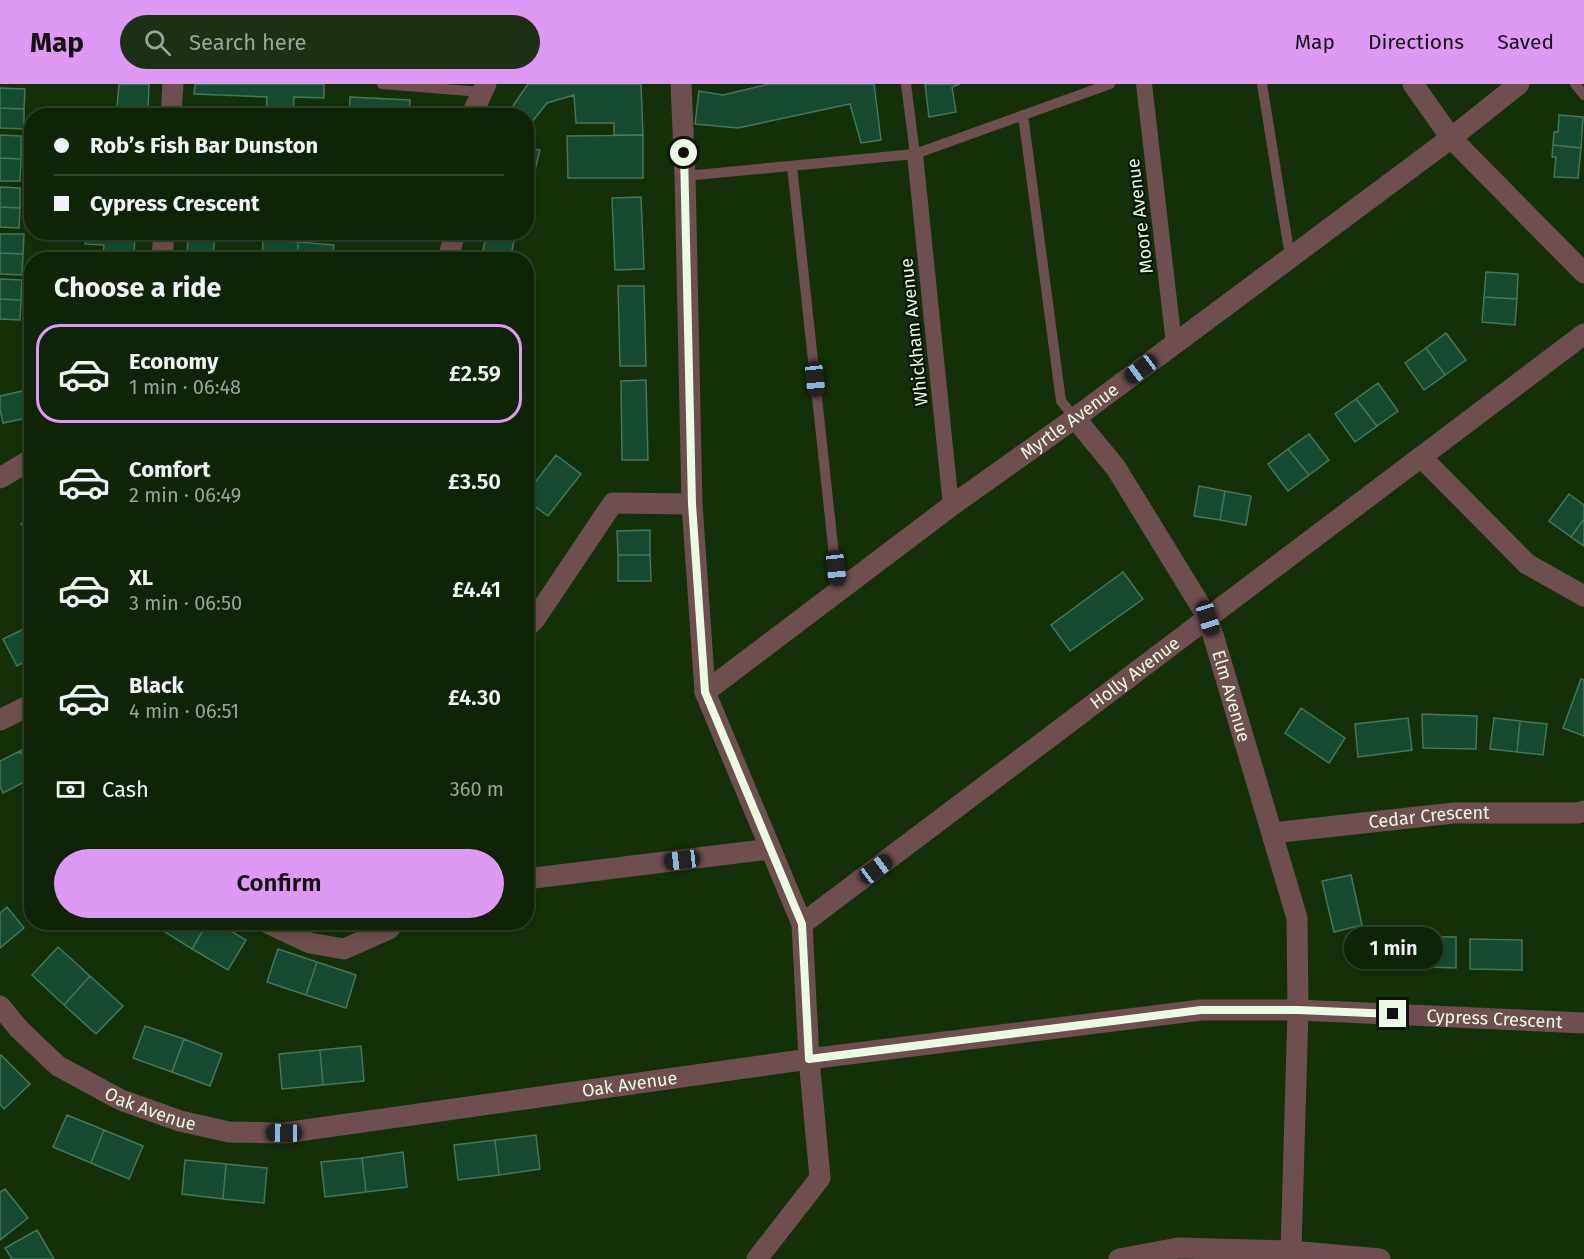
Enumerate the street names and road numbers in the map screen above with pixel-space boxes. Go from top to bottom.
street label: Moore Avenue [1122,157,1158,275]
street label: Whickham Avenue [895,257,933,407]
street label: Myrtle Avenue [1016,378,1123,464]
street label: Holly Avenue [1086,632,1184,714]
street label: Elm Avenue [1207,647,1255,745]
street label: Cedar Crescent [1368,802,1490,833]
street label: Cypress Crescent [1426,1005,1563,1033]
street label: Oak Avenue [581,1067,679,1102]
street label: Oak Avenue [101,1082,198,1135]

